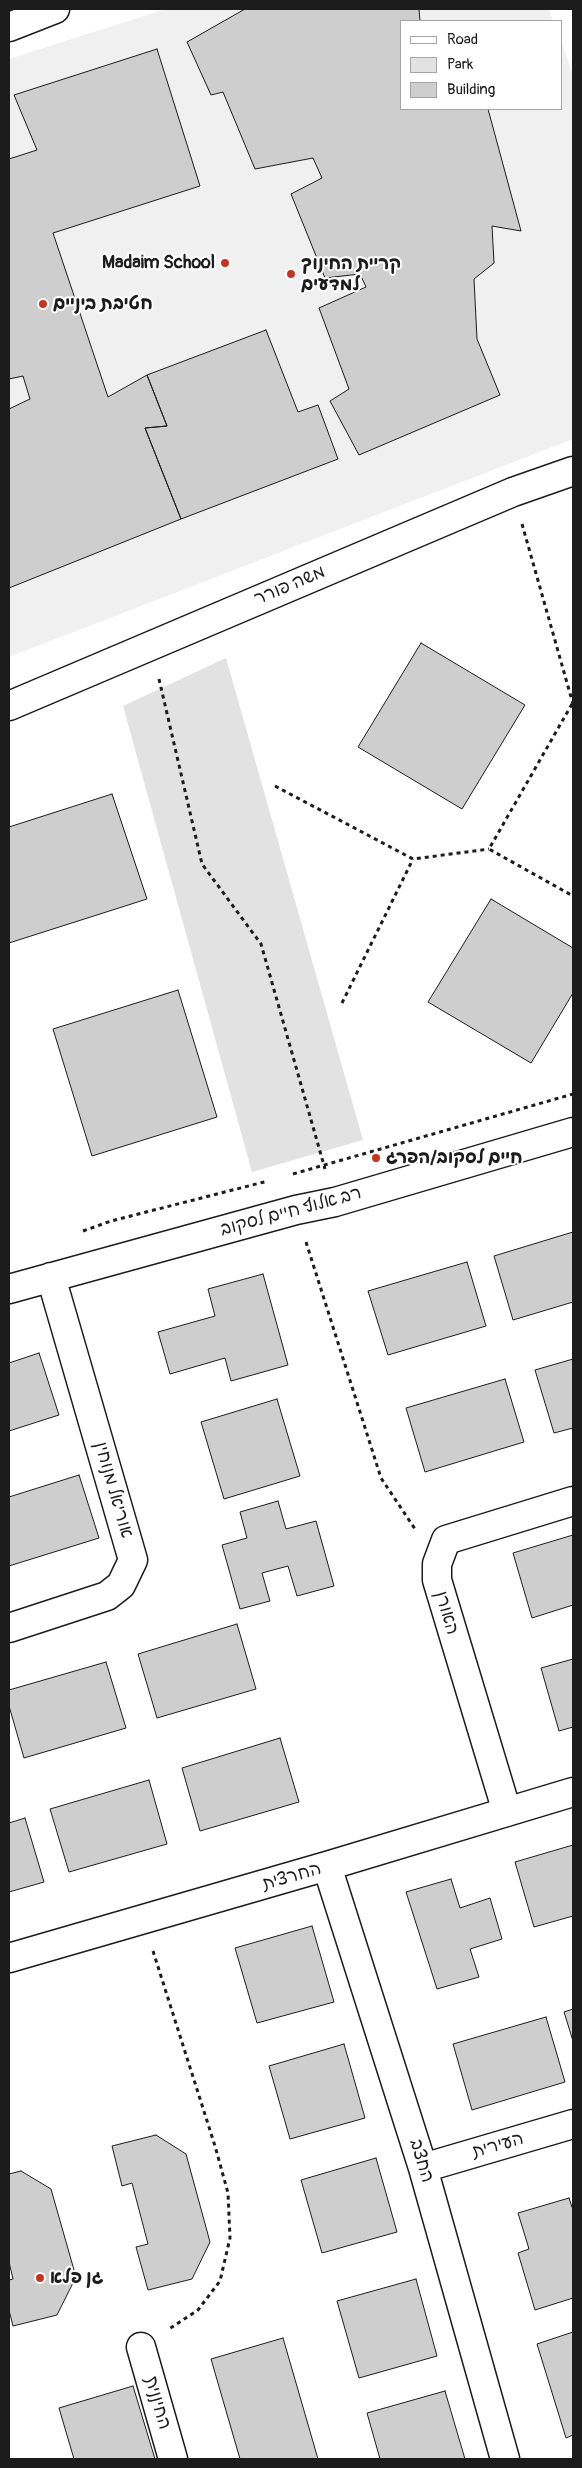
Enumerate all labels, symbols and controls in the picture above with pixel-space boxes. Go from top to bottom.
legend [400,20,562,110]
text: Road [447,30,478,49]
text: Park [447,55,473,74]
text: Building [447,80,495,99]
place label: Madaim School [102,252,215,274]
place label: קריית החינוך למדעים [301,253,401,296]
marker: Madaim School [219,257,231,269]
marker: קריית החינוך למדעים [285,268,297,280]
place label: חטיבת ביניים [53,293,153,315]
marker: חטיבת ביניים [37,298,49,310]
street label: משה פורר [251,561,329,611]
place label: חיים לסקוב/הפרג [386,1147,523,1169]
marker: חיים לסקוב/הפרג [370,1152,382,1164]
street label: רב אלוף חיים לסקוב [218,1183,364,1241]
street label: אוריאל מנוחין [89,1439,137,1541]
street label: האורן [429,1589,463,1637]
street label: החרצית [260,1858,324,1896]
street label: העירית [470,2128,526,2164]
street label: החצב [404,2137,438,2185]
place label: גן פלא [50,2267,103,2289]
marker: גן פלא [34,2272,46,2284]
street label: החיננית [139,2374,175,2432]

